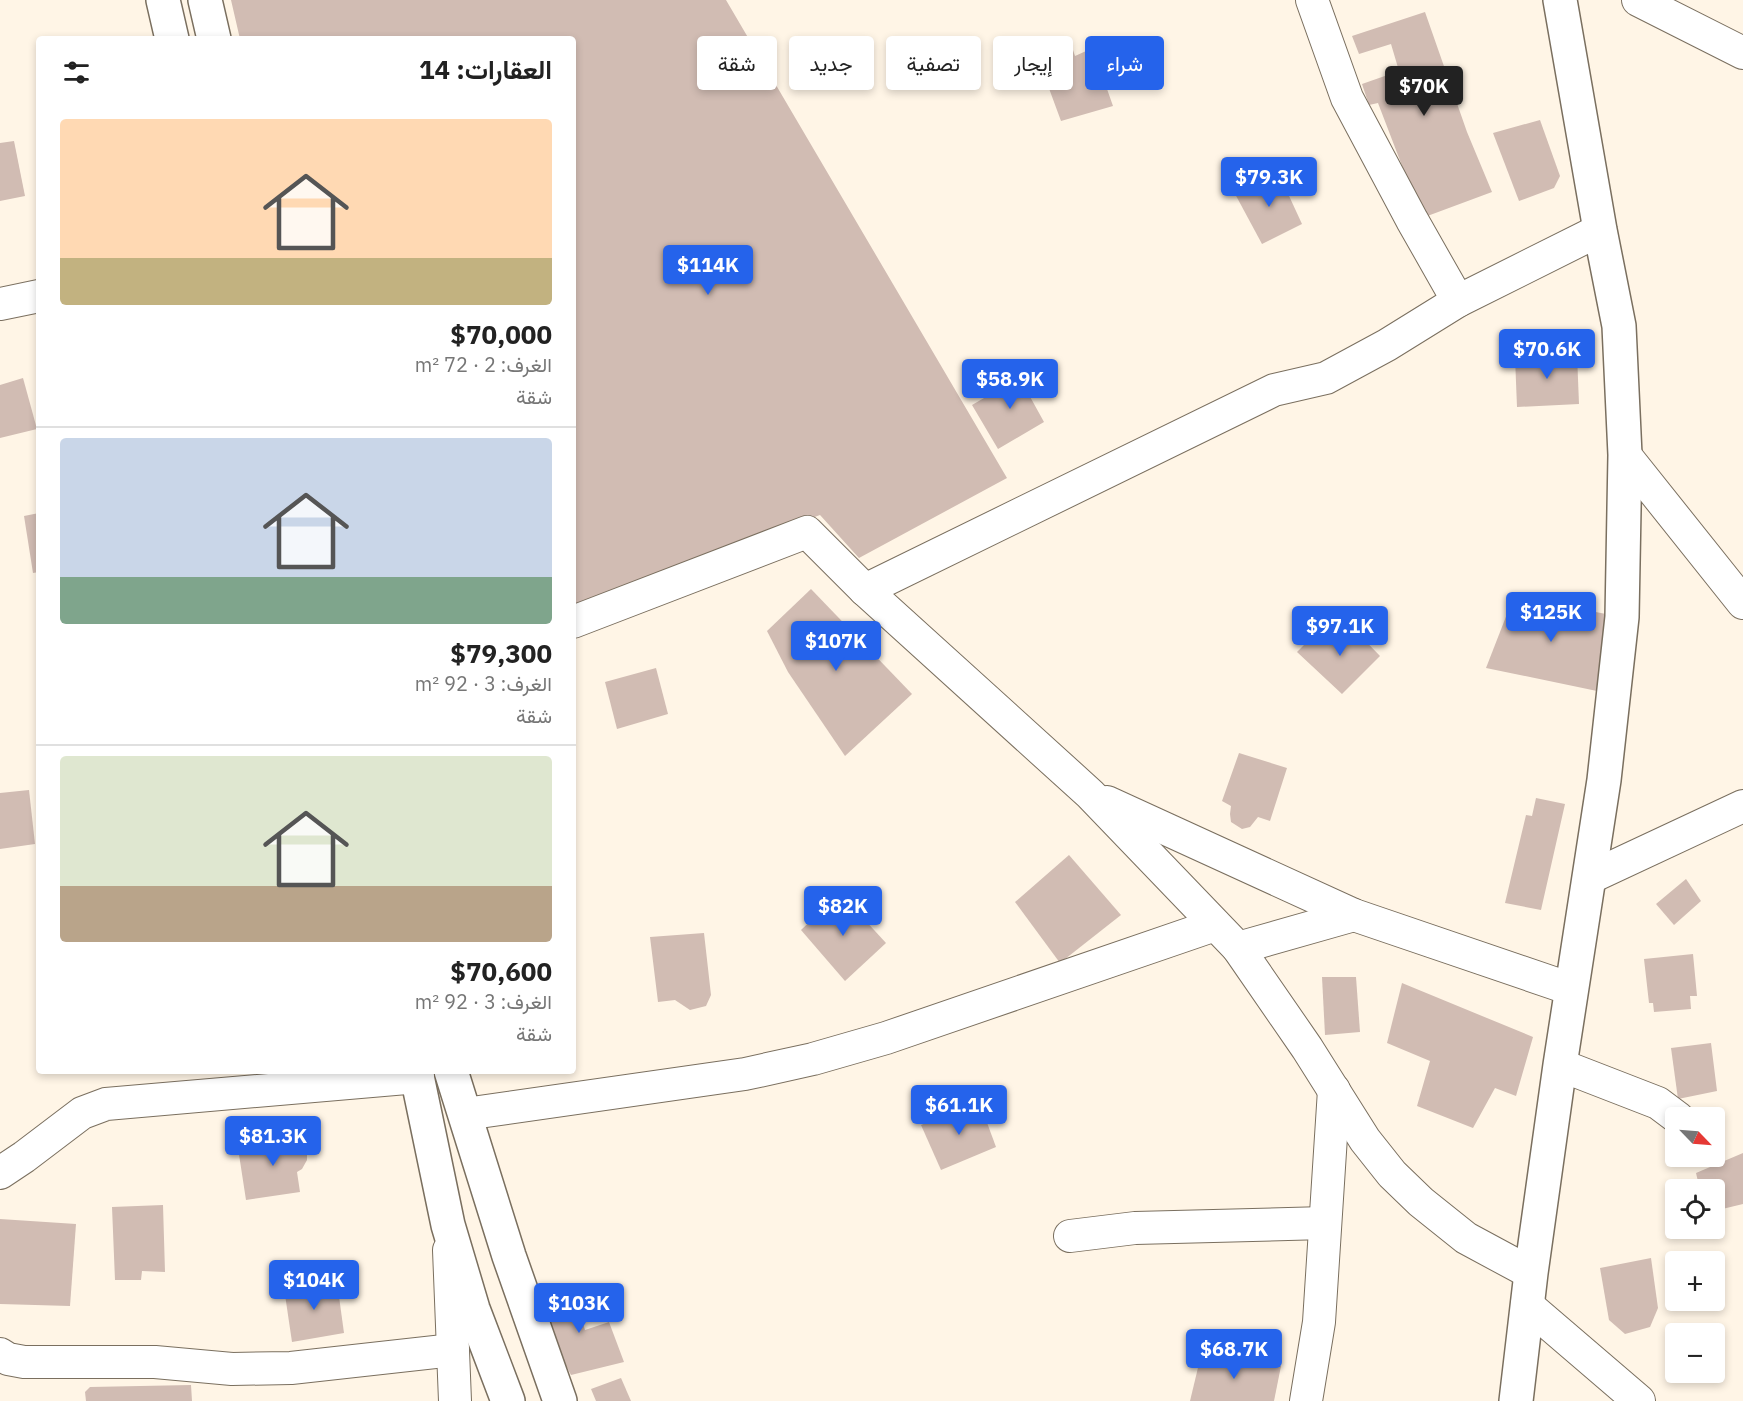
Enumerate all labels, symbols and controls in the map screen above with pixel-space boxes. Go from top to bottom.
chip: شقة [697,36,777,90]
chip: جديد [789,36,874,90]
chip: تصفية [886,36,981,90]
chip: إيجار [993,36,1073,90]
chip: شراء [1085,36,1164,90]
text: العقارات: 14 [419,52,552,86]
icon: filters [60,56,93,89]
pin: $70K [1388,66,1460,117]
text: $70K [1399,72,1449,99]
pin: $79.3K [1220,157,1318,208]
icon: home [252,158,360,266]
text: $79.3K [1235,163,1303,190]
pin: $114K [666,245,750,296]
text: $114K [677,251,739,278]
text: $70,000 [450,317,552,351]
pin: $70.6K [1498,329,1596,380]
text: $70.6K [1513,335,1581,362]
text: الغرف: 2 · 72 m² [415,351,552,378]
pin: $58.9K [961,359,1059,410]
text: $58.9K [976,365,1044,392]
text: شقة [516,383,552,410]
icon: home [252,477,360,585]
pin: $125K [1509,592,1593,643]
text: $125K [1520,598,1582,625]
pin: $97.1K [1291,606,1389,657]
text: $97.1K [1306,612,1374,639]
pin: $107K [794,621,878,672]
text: $107K [805,627,867,654]
text: $79,300 [450,636,552,670]
text: الغرف: 3 · 92 m² [415,670,552,697]
text: شقة [516,702,552,729]
icon: home [252,795,360,903]
pin: $82K [807,886,879,937]
text: $82K [818,892,868,919]
text: $70,600 [450,954,552,988]
text: الغرف: 3 · 92 m² [415,988,552,1015]
text: شقة [516,1020,552,1047]
pin: $61.1K [910,1085,1008,1136]
text: $61.1K [925,1091,993,1118]
north arrow [1665,1107,1725,1167]
map controls [1665,1107,1725,1383]
pin: $81.3K [224,1116,322,1167]
text: $81.3K [239,1122,307,1149]
button: locate [1665,1179,1725,1239]
button: + [1665,1251,1725,1311]
pin: $104K [272,1260,356,1311]
text: $104K [283,1266,345,1293]
pin: $103K [537,1283,621,1334]
text: $103K [548,1289,610,1316]
button: − [1665,1323,1725,1383]
pin: $68.7K [1185,1329,1283,1380]
text: $68.7K [1200,1335,1268,1362]

